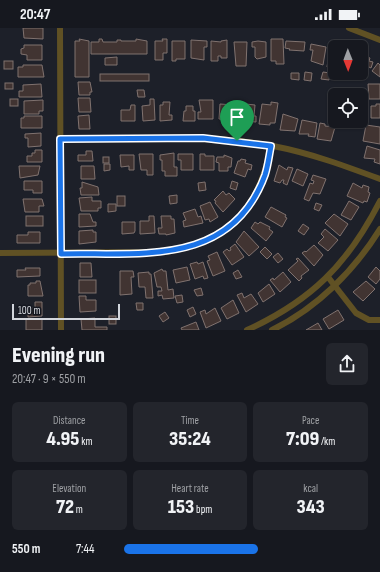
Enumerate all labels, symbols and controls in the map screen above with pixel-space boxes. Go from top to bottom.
text: 20:47 [20,5,50,24]
north arrow [328,40,368,80]
map controls [328,40,368,128]
button: locate [328,88,368,128]
pin [220,100,254,141]
icon: arrive [226,106,248,128]
scale bar [12,302,120,321]
text: 100 m [18,304,40,317]
text: Evening run [12,342,105,369]
button: share [326,343,368,385]
text: 20:47 · 9 × 550 m [12,371,86,387]
text: Distance [53,414,86,427]
text: Time [181,414,199,427]
text: Pace [302,414,319,427]
text: 4.95 [46,427,79,451]
text: 35:24 [169,427,211,451]
text: 7:09 [286,427,319,451]
text: km [79,435,92,448]
text: /km [319,435,335,448]
text: Elevation [52,482,86,495]
text: Heart rate [171,482,209,495]
text: kcal [303,482,318,495]
text: 72 [56,495,74,519]
text: 153 [168,495,194,519]
text: 343 [297,495,325,519]
text: m [74,503,83,516]
text: bpm [194,503,212,516]
text: 550 m [12,541,40,557]
text: 7:44 [76,541,95,557]

